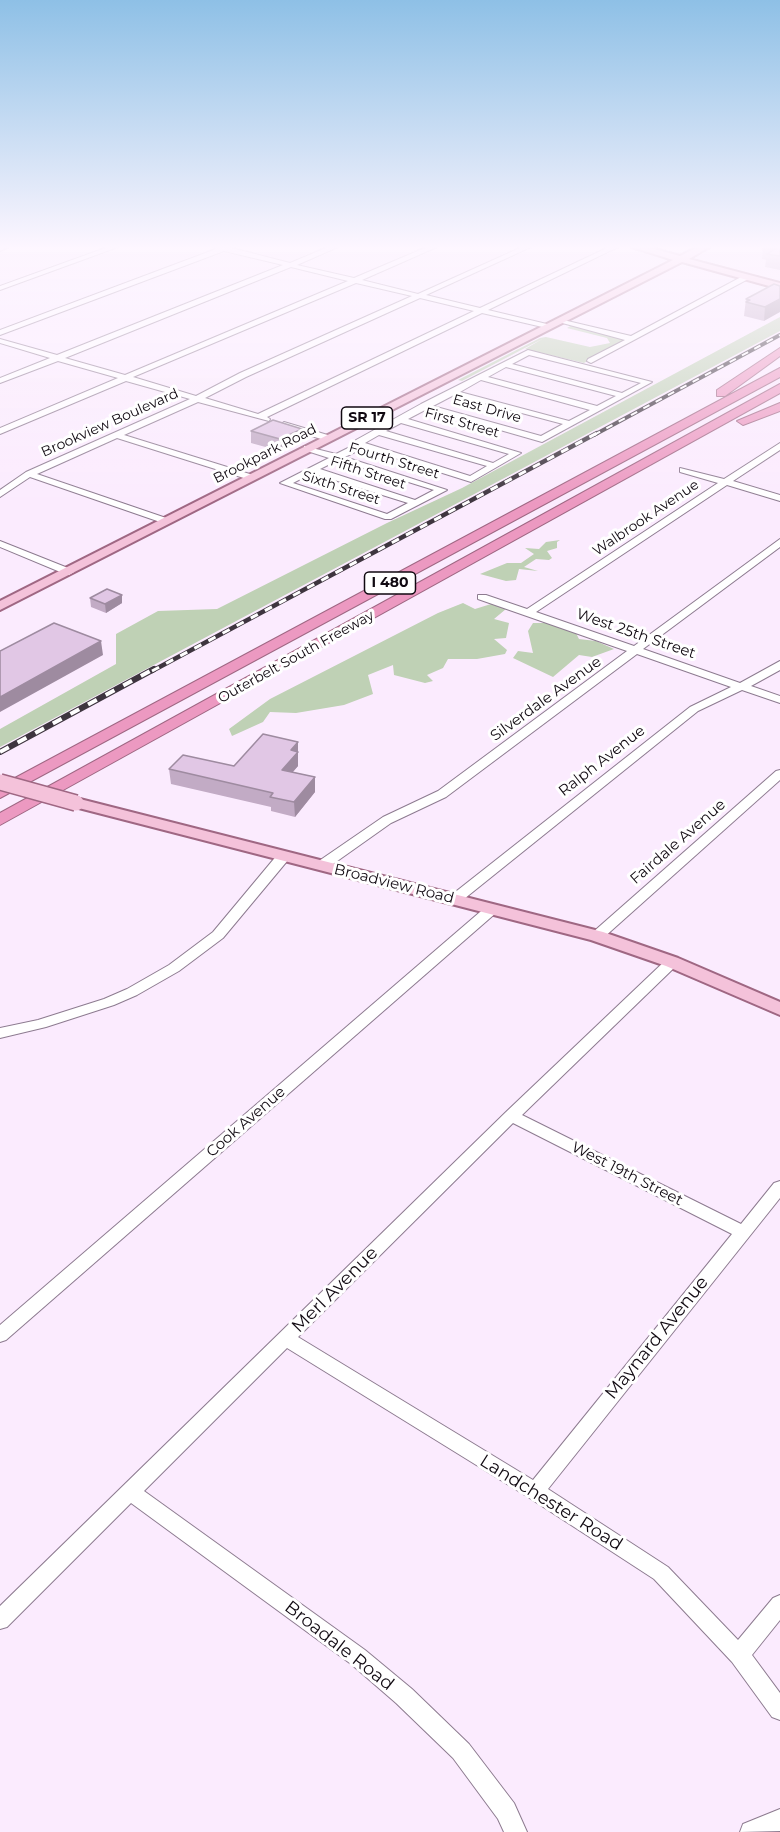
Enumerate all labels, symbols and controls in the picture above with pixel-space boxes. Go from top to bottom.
street label: Brookview Boulevard [39,385,181,461]
street label: East Drive [451,391,523,427]
street label: First Street [423,404,501,442]
road number: SR 17 [342,407,392,429]
street label: Brookpark Road [211,421,319,487]
street label: Fourth Street [347,439,441,483]
street label: Fifth Street [328,453,408,493]
street label: Sixth Street [300,467,382,509]
street label: Walbrook Avenue [590,476,702,560]
road number: I 480 [364,572,416,594]
street label: West 25th Street [574,605,698,663]
street label: Outerbelt South Freeway [215,607,377,707]
street label: Silverdale Avenue [487,653,605,745]
street label: Ralph Avenue [555,722,649,800]
street label: Fairdale Avenue [627,796,729,888]
street label: Broadview Road [332,860,456,908]
street label: Cook Avenue [203,1083,289,1161]
street label: West 19th Street [568,1138,686,1210]
street label: Merl Avenue [288,1243,382,1337]
street label: Maynard Avenue [601,1272,713,1404]
street label: Landchester Road [476,1450,626,1556]
street label: Broadale Road [280,1597,398,1695]

